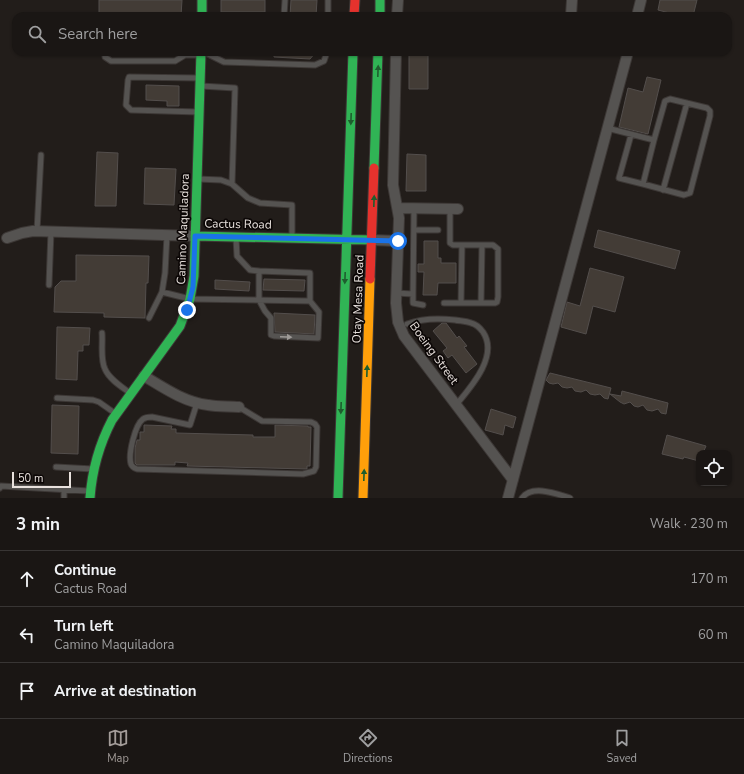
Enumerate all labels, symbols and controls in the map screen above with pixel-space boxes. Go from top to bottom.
search box [12,12,732,56]
icon: search [26,23,48,45]
text: Search here [58,24,138,44]
one-way arrow [375,64,381,77]
one-way arrow [347,113,354,125]
street label: Camino Maquiladora [173,173,193,285]
one-way arrow [370,195,377,207]
street label: Cactus Road [204,215,272,233]
route start [389,232,407,250]
street label: Otay Mesa Road [348,254,368,344]
one-way arrow [342,272,349,284]
route end [178,301,196,319]
street label: Boeing Street [406,319,463,388]
one-way arrow [280,334,293,340]
one-way arrow [364,365,371,377]
one-way arrow [337,402,344,414]
map controls [696,450,732,486]
button: locate [696,450,732,486]
one-way arrow [360,469,367,481]
scale bar [12,470,71,489]
text: 50 m [18,471,43,486]
text: 3 min [16,513,60,536]
text: Walk · 230 m [650,515,728,533]
text: Continue [54,560,116,580]
icon: ahead [16,568,38,590]
text: 170 m [690,570,728,588]
text: Cactus Road [54,580,127,598]
text: Turn left [54,616,113,636]
icon: left [16,624,38,646]
text: 60 m [698,626,728,644]
text: Camino Maquiladora [54,636,174,654]
icon: arrive [16,680,38,702]
text: Arrive at destination [54,681,197,701]
tab: Map [107,727,129,766]
tab: Directions [343,727,393,766]
tab: Saved [607,727,637,766]

